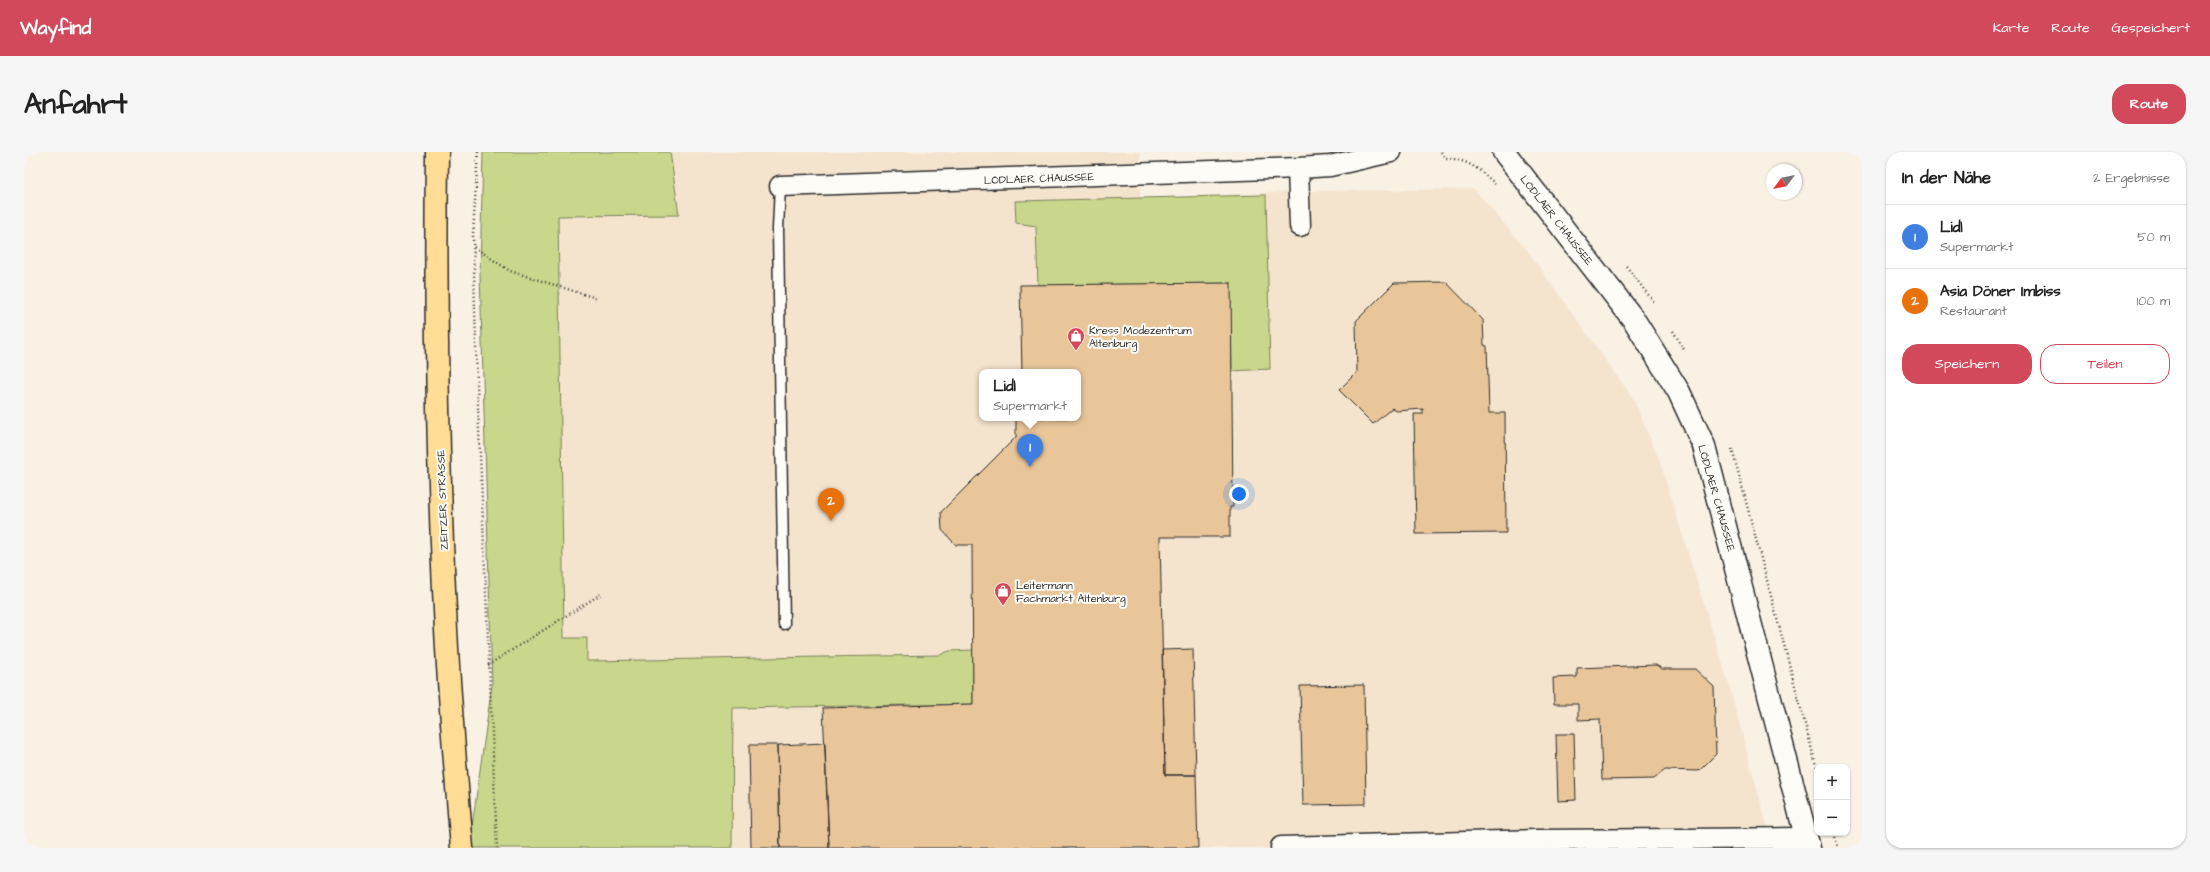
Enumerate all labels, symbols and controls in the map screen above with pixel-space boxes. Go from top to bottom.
text: Wayfind [20,15,91,42]
text: Karte [1993,18,2029,38]
text: Route [2051,18,2089,38]
text: Gespeichert [2111,18,2190,38]
button: Route [2112,84,2186,124]
text: Anfahrt [24,85,127,124]
north arrow [1766,164,1802,200]
text: In der Nähe [1902,166,1991,190]
street label: LÖDLAER CHAUSSEE [984,169,1095,188]
text: 2 Ergebnisse [2093,169,2170,187]
street label: LÖDLAER CHAUSSEE [1517,172,1597,269]
text: Lidl [1940,217,1963,238]
text: 1 [1914,228,1916,246]
text: 50 m [2137,228,2170,246]
text: Supermarkt [1940,238,2014,256]
text: Asia Döner Imbiss [1940,281,2061,302]
text: 2 [1911,292,1919,310]
text: 100 m [2137,292,2170,310]
text: Restaurant [1940,302,2007,320]
place label: Kress Modezentrum Altenburg [1089,323,1192,352]
shop icon: Kress Modezentrum Altenburg [1066,326,1086,351]
button: Speichern [1902,344,2032,384]
button: Teilen [2040,344,2170,384]
popup [979,369,1081,421]
text: Lidl [993,376,1016,397]
text: Supermarkt [993,397,1067,415]
pin: 1 [1017,434,1043,467]
street label: LÖDLAER CHAUSSEE [1694,443,1739,554]
street label: ZEITZER STRASSE [433,449,452,550]
your location [1229,484,1249,504]
pin: 2 [818,488,844,521]
place label: Leitermann Fachmarkt Altenburg [1016,578,1126,607]
shop icon: Leitermann Fachmarkt Altenburg [993,581,1013,606]
map controls [1814,764,1850,836]
button: + [1814,764,1850,800]
button: − [1814,800,1850,836]

